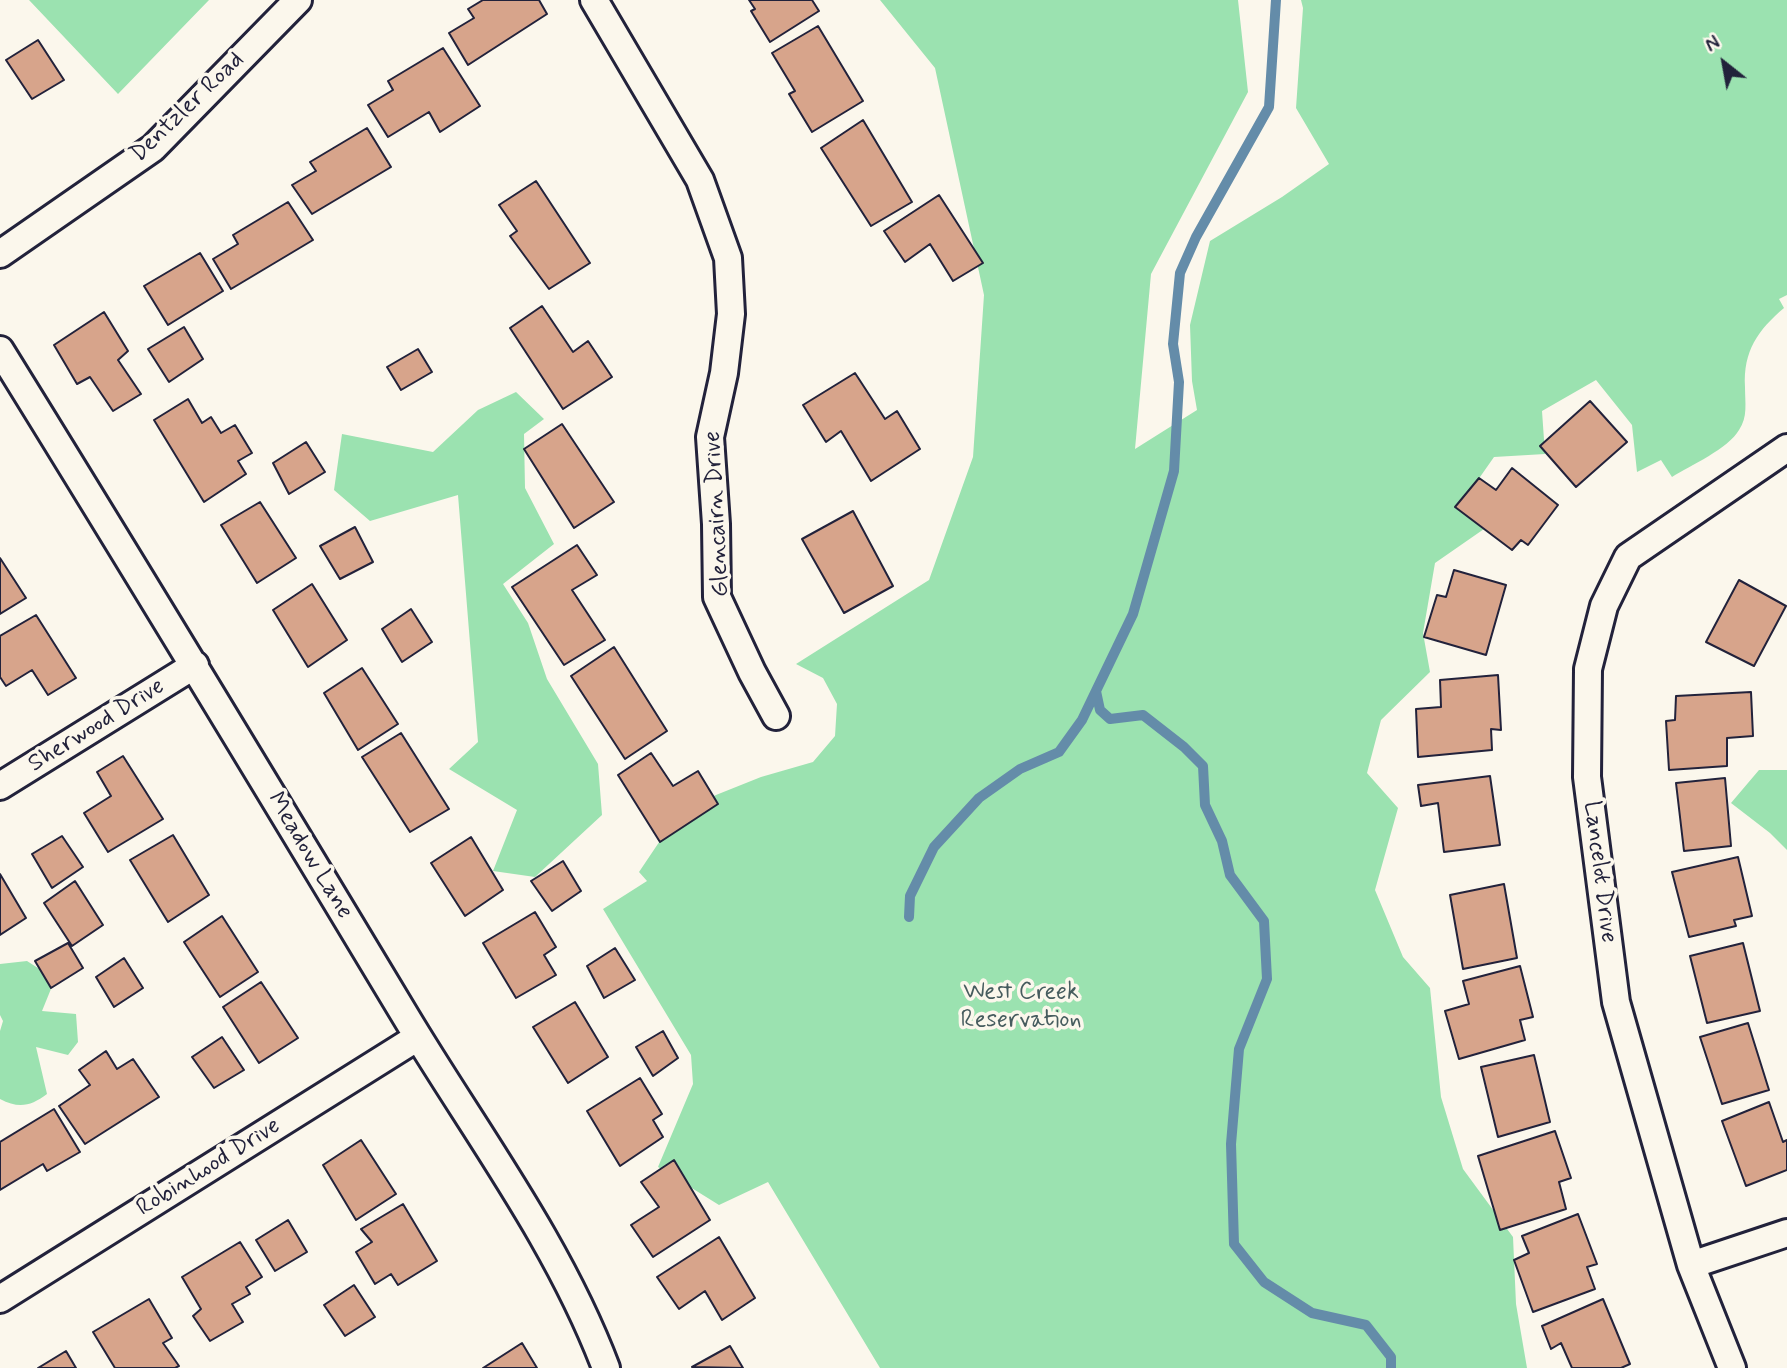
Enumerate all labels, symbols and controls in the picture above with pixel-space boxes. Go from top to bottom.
north arrow [1689,28,1759,98]
text: N [1701,31,1725,59]
street label: Dentzler Road [125,47,251,169]
street label: Glencairn Drive [699,430,737,598]
street label: Sherwood Drive [24,673,170,779]
street label: Meadow Lane [260,787,358,925]
street label: Lancelot Drive [1576,799,1622,945]
park label: West Creek Reservation [961,979,1081,1035]
street label: Robinhood Drive [132,1112,286,1224]

